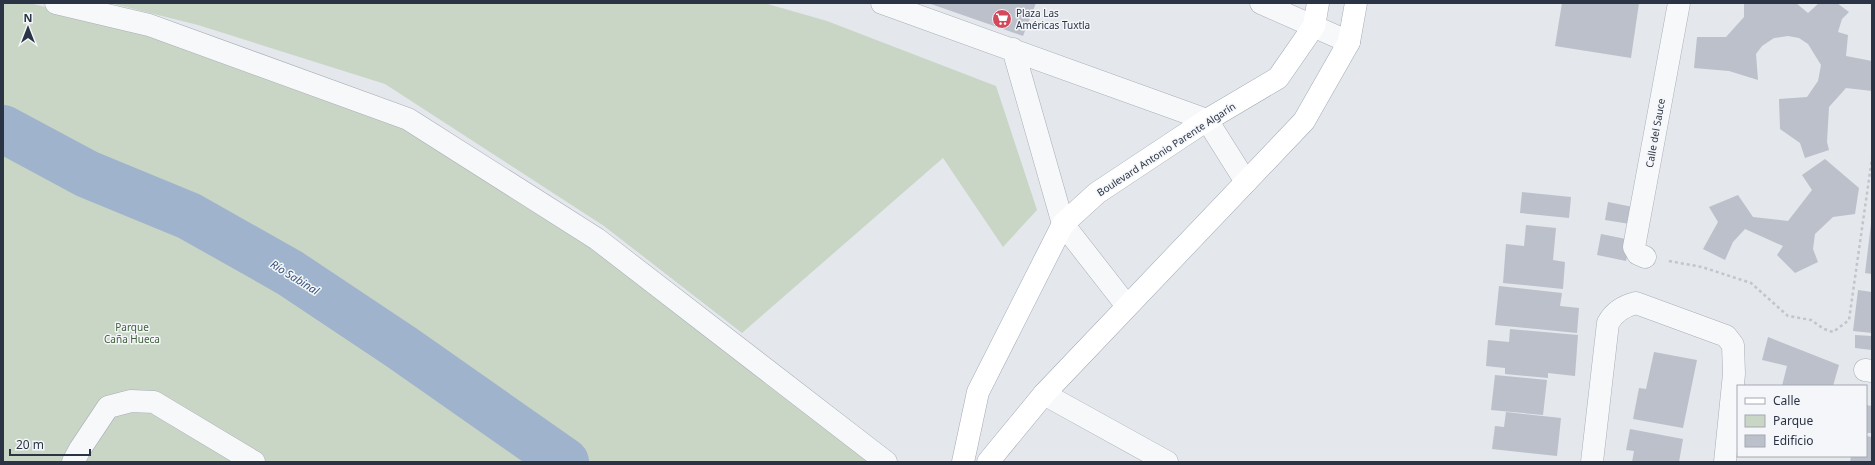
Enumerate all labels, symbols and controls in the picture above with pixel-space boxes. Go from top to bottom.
place label: Plaza Las Américas Tuxtla [1016,6,1090,32]
north arrow [8,8,48,48]
supermarket icon: Plaza Las Américas Tuxtla [991,8,1013,30]
text: N [24,10,32,25]
street label: Calle del Sauce [1642,97,1668,169]
street label: Boulevard Antonio Parente Algarín [1094,99,1238,199]
water label: Río Sabinal [268,256,323,298]
park label: Parque Caña Hueca [104,320,160,346]
legend [1737,385,1867,457]
text: Calle [1773,392,1801,409]
text: Parque [1773,412,1814,429]
scale bar [10,431,90,457]
text: Edificio [1773,432,1814,449]
text: 20 m [16,436,44,453]

